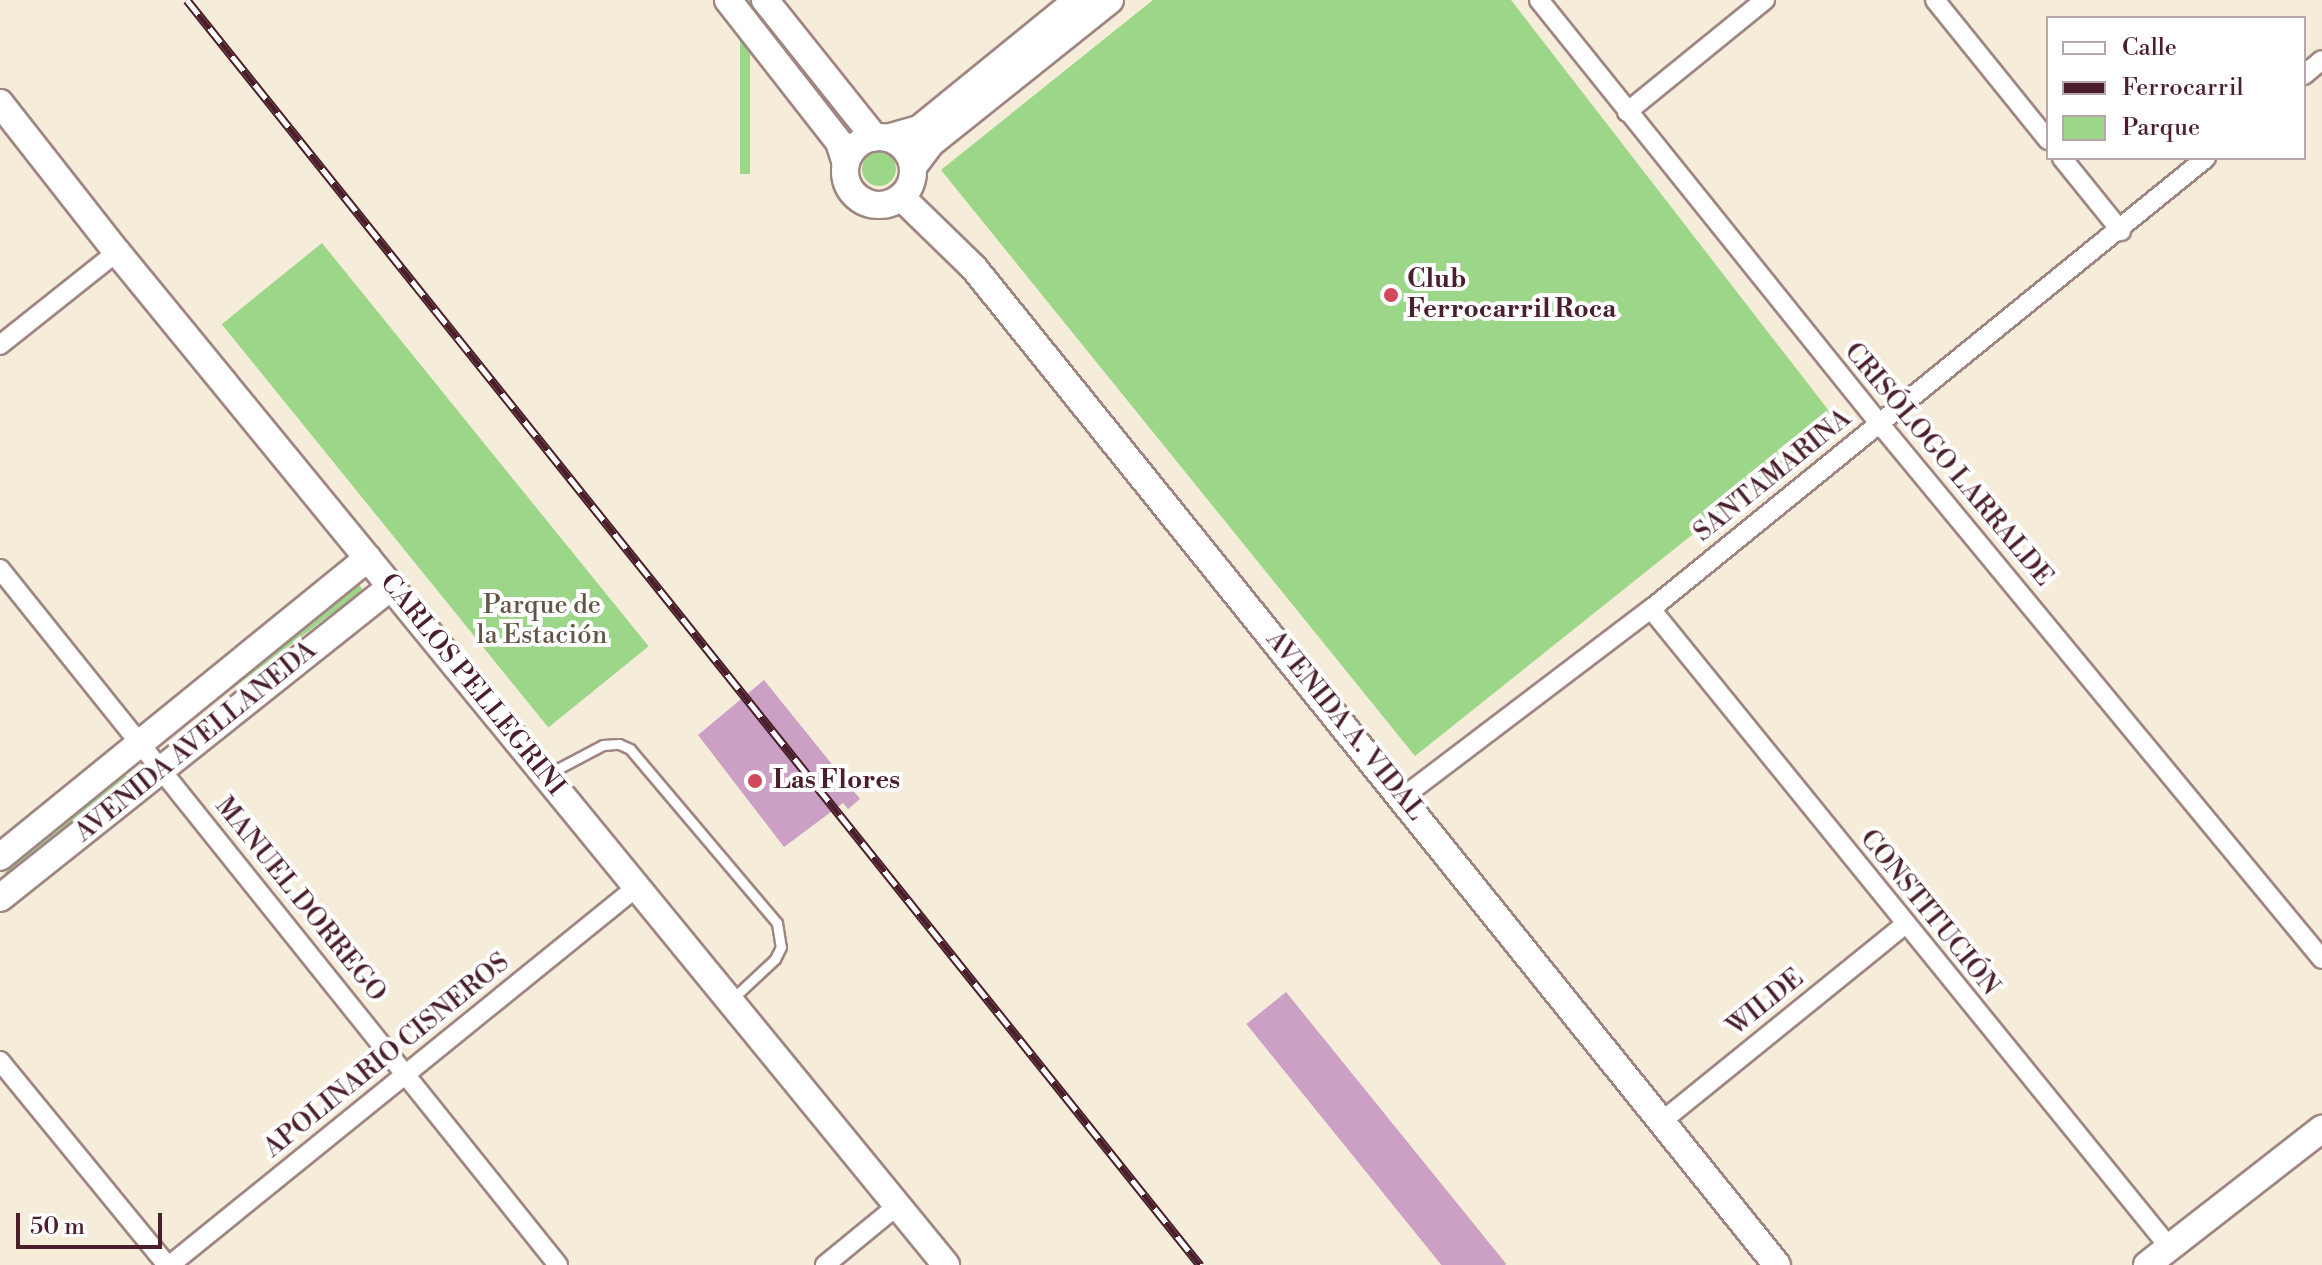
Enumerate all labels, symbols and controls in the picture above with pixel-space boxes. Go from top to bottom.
legend [2046,16,2306,160]
text: Calle [2122,33,2177,63]
text: Ferrocarril [2122,73,2244,103]
text: Parque [2122,113,2200,143]
place label: Club Ferrocarril Roca [1407,264,1616,326]
marker: Club Ferrocarril Roca [1382,286,1400,304]
street label: CRISÓLOGO LARRALDE [1837,337,2059,593]
street label: SANTAMARINA [1688,403,1858,549]
street label: CARLOS PELLEGRINI [373,568,571,802]
park label: Parque de la Estación [477,590,607,652]
street label: AVENIDA A. VIDAL [1259,625,1431,827]
street label: AVENIDA AVELLANEDA [69,635,323,849]
place label: Las Flores [773,765,900,797]
marker: Las Flores [744,770,766,792]
street label: MANUEL DORREGO [208,792,392,1008]
street label: CONSTITUCIÓN [1853,824,2005,1002]
street label: APOLINARIO CISNEROS [258,947,516,1165]
street label: WILDE [1722,963,1810,1043]
scale bar [20,1197,166,1247]
text: 50 m [30,1212,85,1242]

